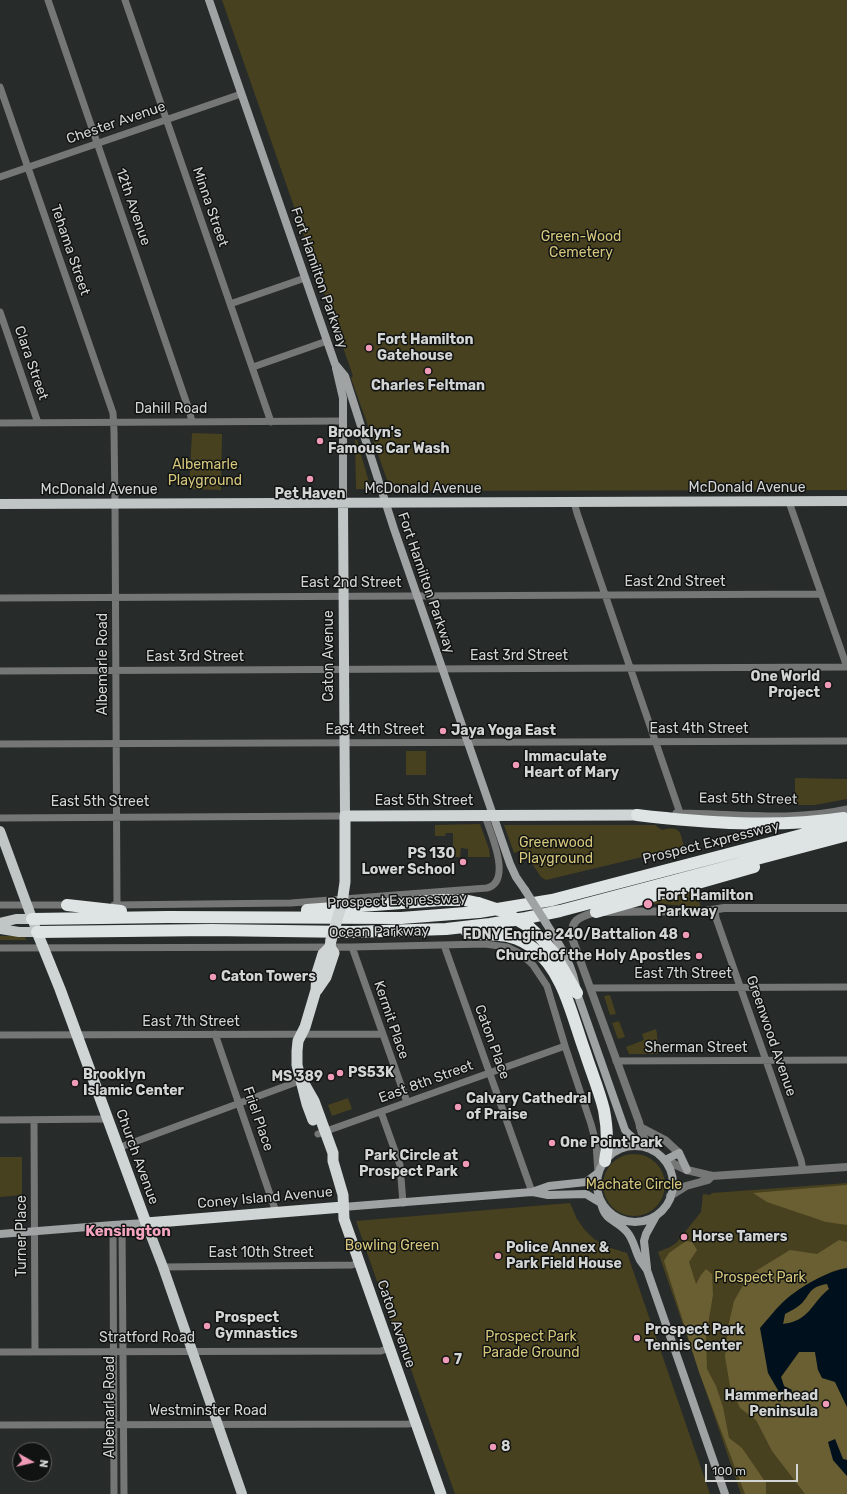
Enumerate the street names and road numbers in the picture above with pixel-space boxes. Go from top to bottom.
street label: Chester Avenue [64,98,168,148]
street label: Minna Street [189,165,231,249]
street label: 12th Avenue [112,166,154,248]
street label: Tehama Street [47,202,93,298]
street label: Fort Hamilton Parkway [287,205,351,351]
street label: Clara Street [10,324,52,402]
street label: Dahill Road [135,401,207,417]
street label: McDonald Avenue [689,480,805,496]
street label: McDonald Avenue [365,481,481,497]
street label: McDonald Avenue [41,482,157,498]
street label: Fort Hamilton Parkway [394,510,458,656]
street label: East 2nd Street [624,574,726,590]
street label: East 2nd Street [300,575,402,591]
street label: Caton Avenue [321,610,337,702]
street label: Albemarle Road [95,613,111,715]
street label: East 3rd Street [470,648,568,664]
street label: East 3rd Street [146,649,244,665]
street label: East 4th Street [650,721,748,737]
street label: East 4th Street [326,722,424,738]
street label: East 5th Street [699,790,797,808]
street label: East 5th Street [375,793,473,809]
street label: East 5th Street [51,794,149,810]
street label: Prospect Expressway [641,818,781,868]
street label: Prospect Expressway [327,890,467,912]
street label: Ocean Parkway [329,923,429,941]
street label: East 7th Street [634,966,732,982]
street label: Greenwood Avenue [742,973,800,1099]
street label: Kermit Place [370,979,412,1061]
street label: Caton Place [471,1002,513,1082]
street label: East 7th Street [142,1014,240,1030]
street label: Sherman Street [645,1040,747,1056]
street label: East 8th Street [377,1057,475,1107]
street label: Friel Place [239,1085,277,1153]
street label: Church Avenue [112,1107,162,1207]
street label: Coney Island Avenue [197,1184,333,1212]
street label: Turner Place [14,1195,30,1277]
street label: East 10th Street [208,1245,314,1261]
street label: Caton Avenue [373,1278,419,1370]
street label: Stratford Road [99,1330,195,1346]
street label: Albemarle Road [102,1356,118,1458]
street label: Westminster Road [149,1403,267,1419]

